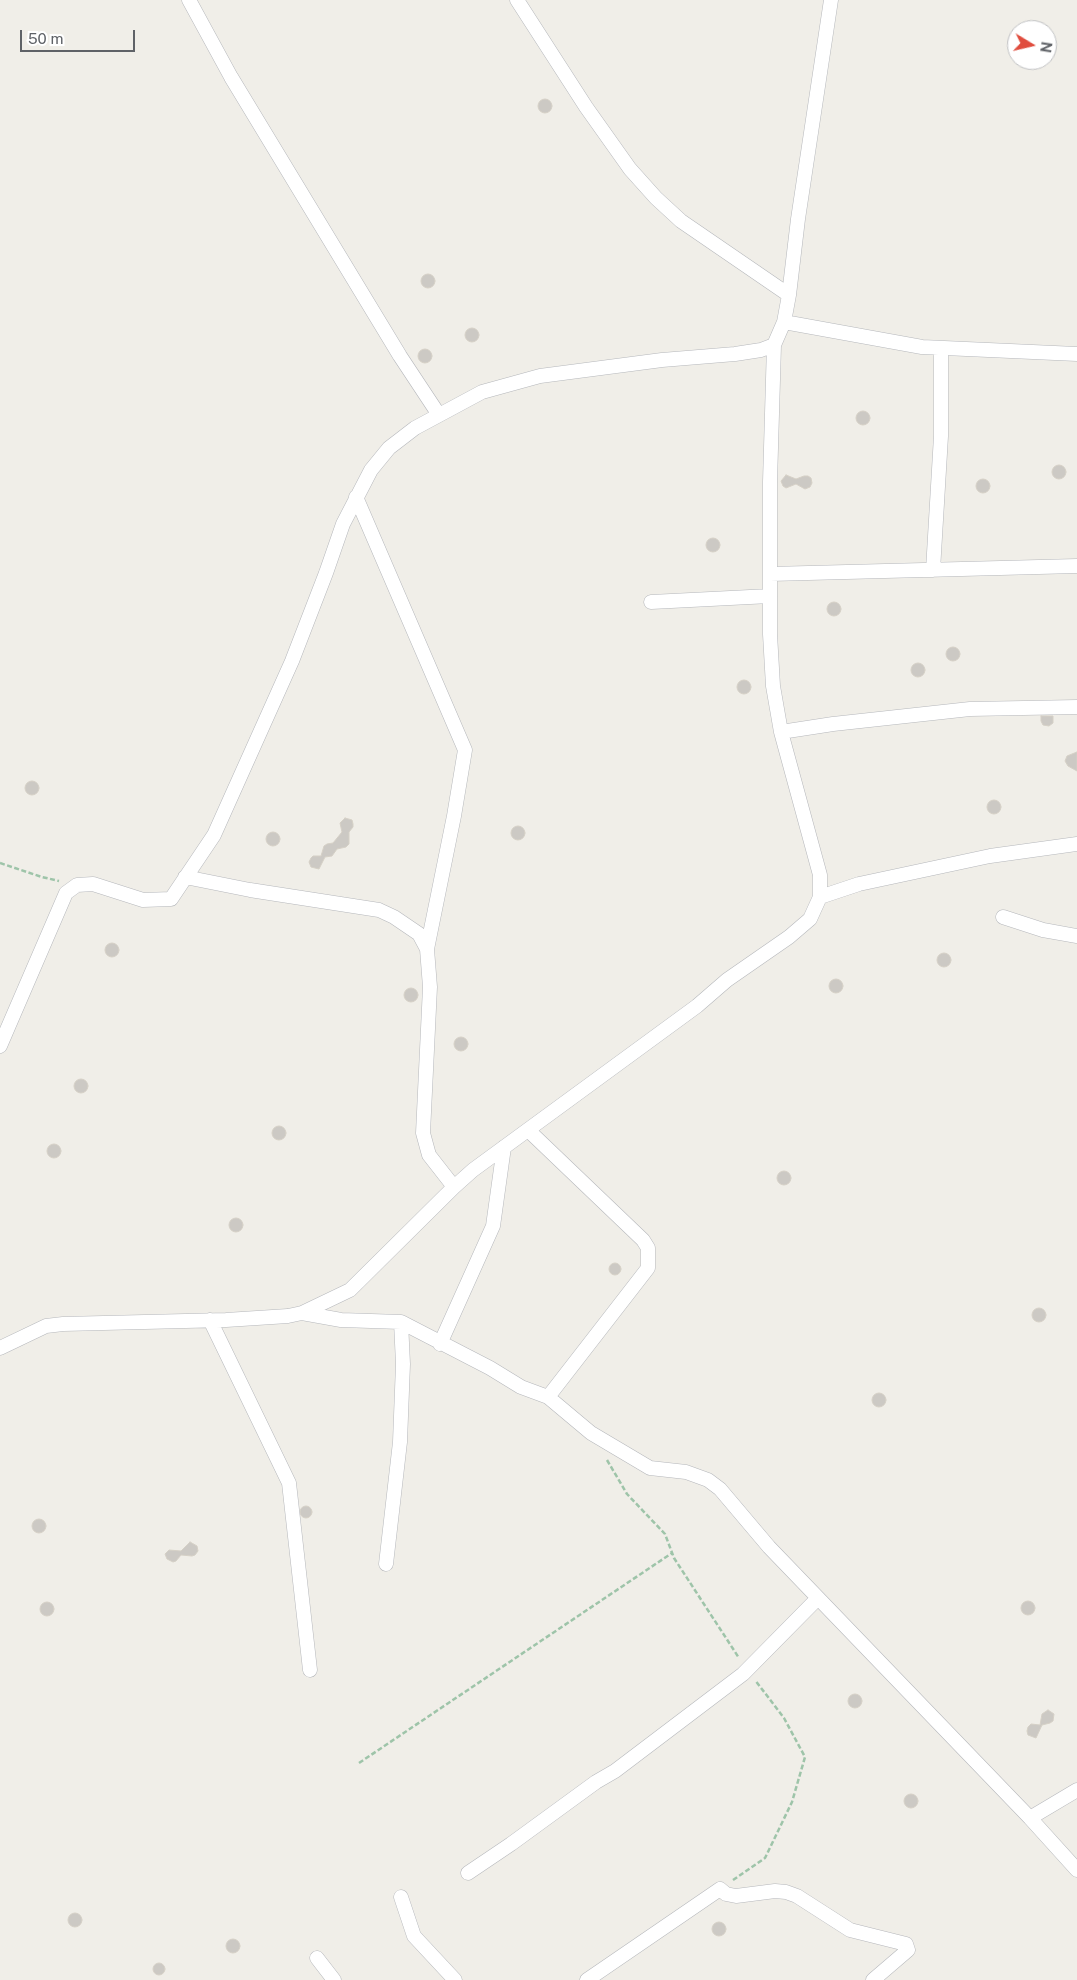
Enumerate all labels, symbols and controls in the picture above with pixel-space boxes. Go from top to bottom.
scale bar [22,20,138,52]
north arrow [1007,20,1057,70]
text: 50 m [28,30,63,47]
text: N [1037,41,1055,54]

